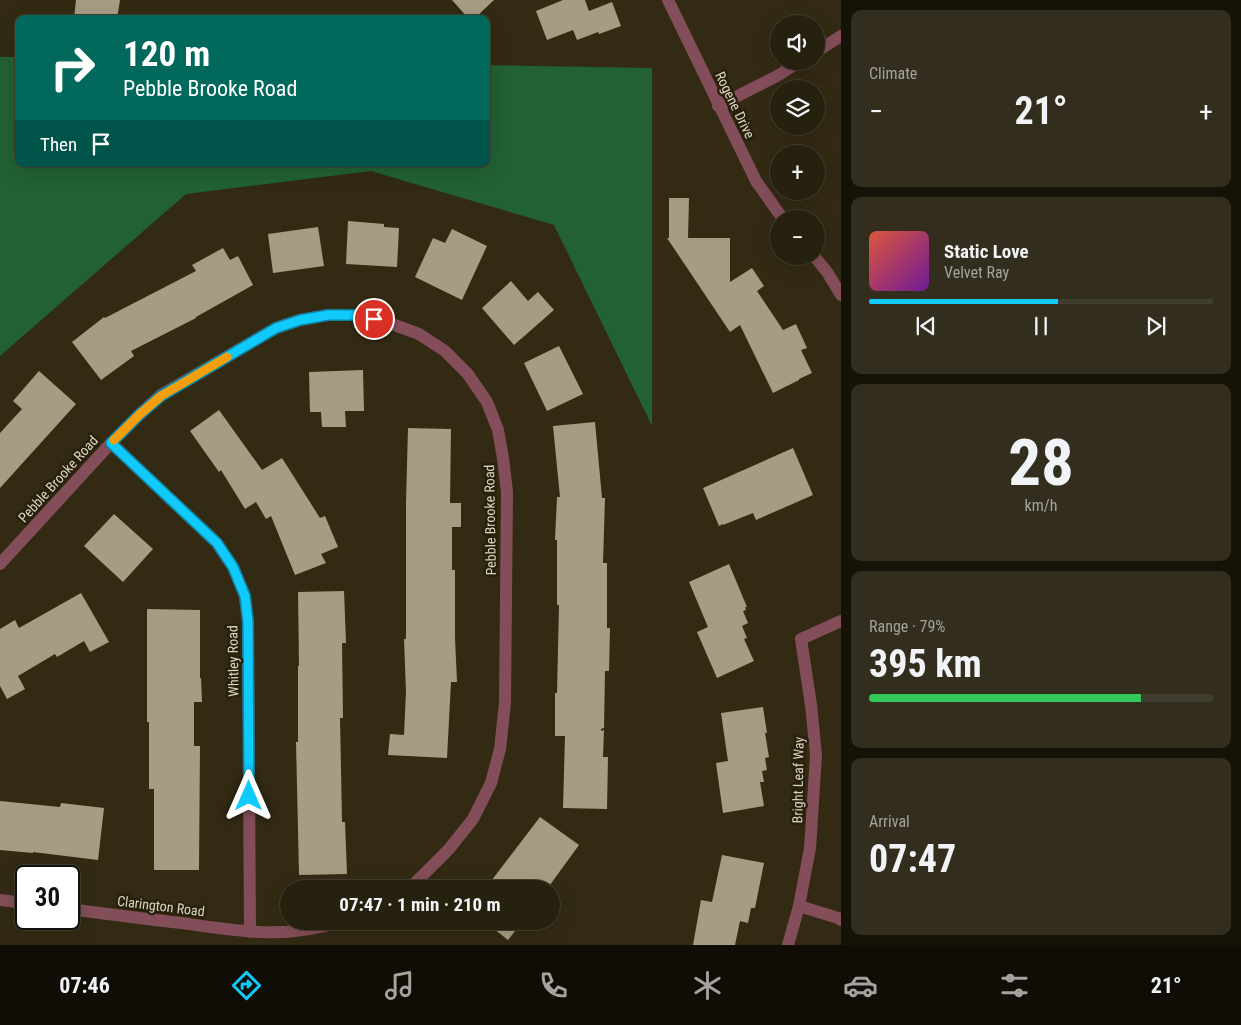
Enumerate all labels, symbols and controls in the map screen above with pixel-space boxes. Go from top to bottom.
map controls [770,15,825,265]
button: sound [770,15,825,70]
text: 120 m [123,34,210,75]
icon: right [40,35,105,100]
text: Climate [869,64,917,83]
street label: Rogene Drive [712,69,758,141]
text: Pebble Brooke Road [123,76,297,101]
button: layers [770,80,825,135]
text: 21° [1014,89,1068,133]
text: − [869,95,883,128]
text: + [1199,95,1213,128]
icon: arrive [87,130,115,158]
text: Then [40,133,77,156]
button: + [770,145,825,200]
button: − [770,210,825,265]
text: Static Love [944,240,1029,263]
text: Velvet Ray [944,263,1009,282]
pin [353,298,395,340]
icon: arrive [360,305,388,333]
icon: previous [912,312,940,340]
icon: pause [1027,312,1055,340]
icon: next [1142,312,1170,340]
text: 28 [1008,425,1074,501]
street label: Pebble Brooke Road [15,432,101,526]
street label: Pebble Brooke Road [481,464,499,576]
text: km/h [1025,496,1057,515]
text: Range · 79% [869,617,945,636]
street label: Whitley Road [224,625,242,697]
text: 395 km [869,642,982,686]
street label: Bright Leaf Way [789,736,807,823]
position arrow [222,769,274,821]
text: Arrival [869,812,910,831]
text: 07:47 [869,837,956,881]
speed limit sign: 30 [15,865,80,930]
street label: Clarington Road [116,893,206,919]
text: 07:47 · 1 min · 210 m [339,893,501,916]
icon: directions [229,968,264,1003]
icon: music [382,968,417,1003]
icon: phone [536,968,571,1003]
icon: climate [690,968,725,1003]
icon: car [843,968,878,1003]
icon: filters [997,968,1032,1003]
text: 07:46 [59,973,110,998]
text: 21° [1151,973,1182,998]

